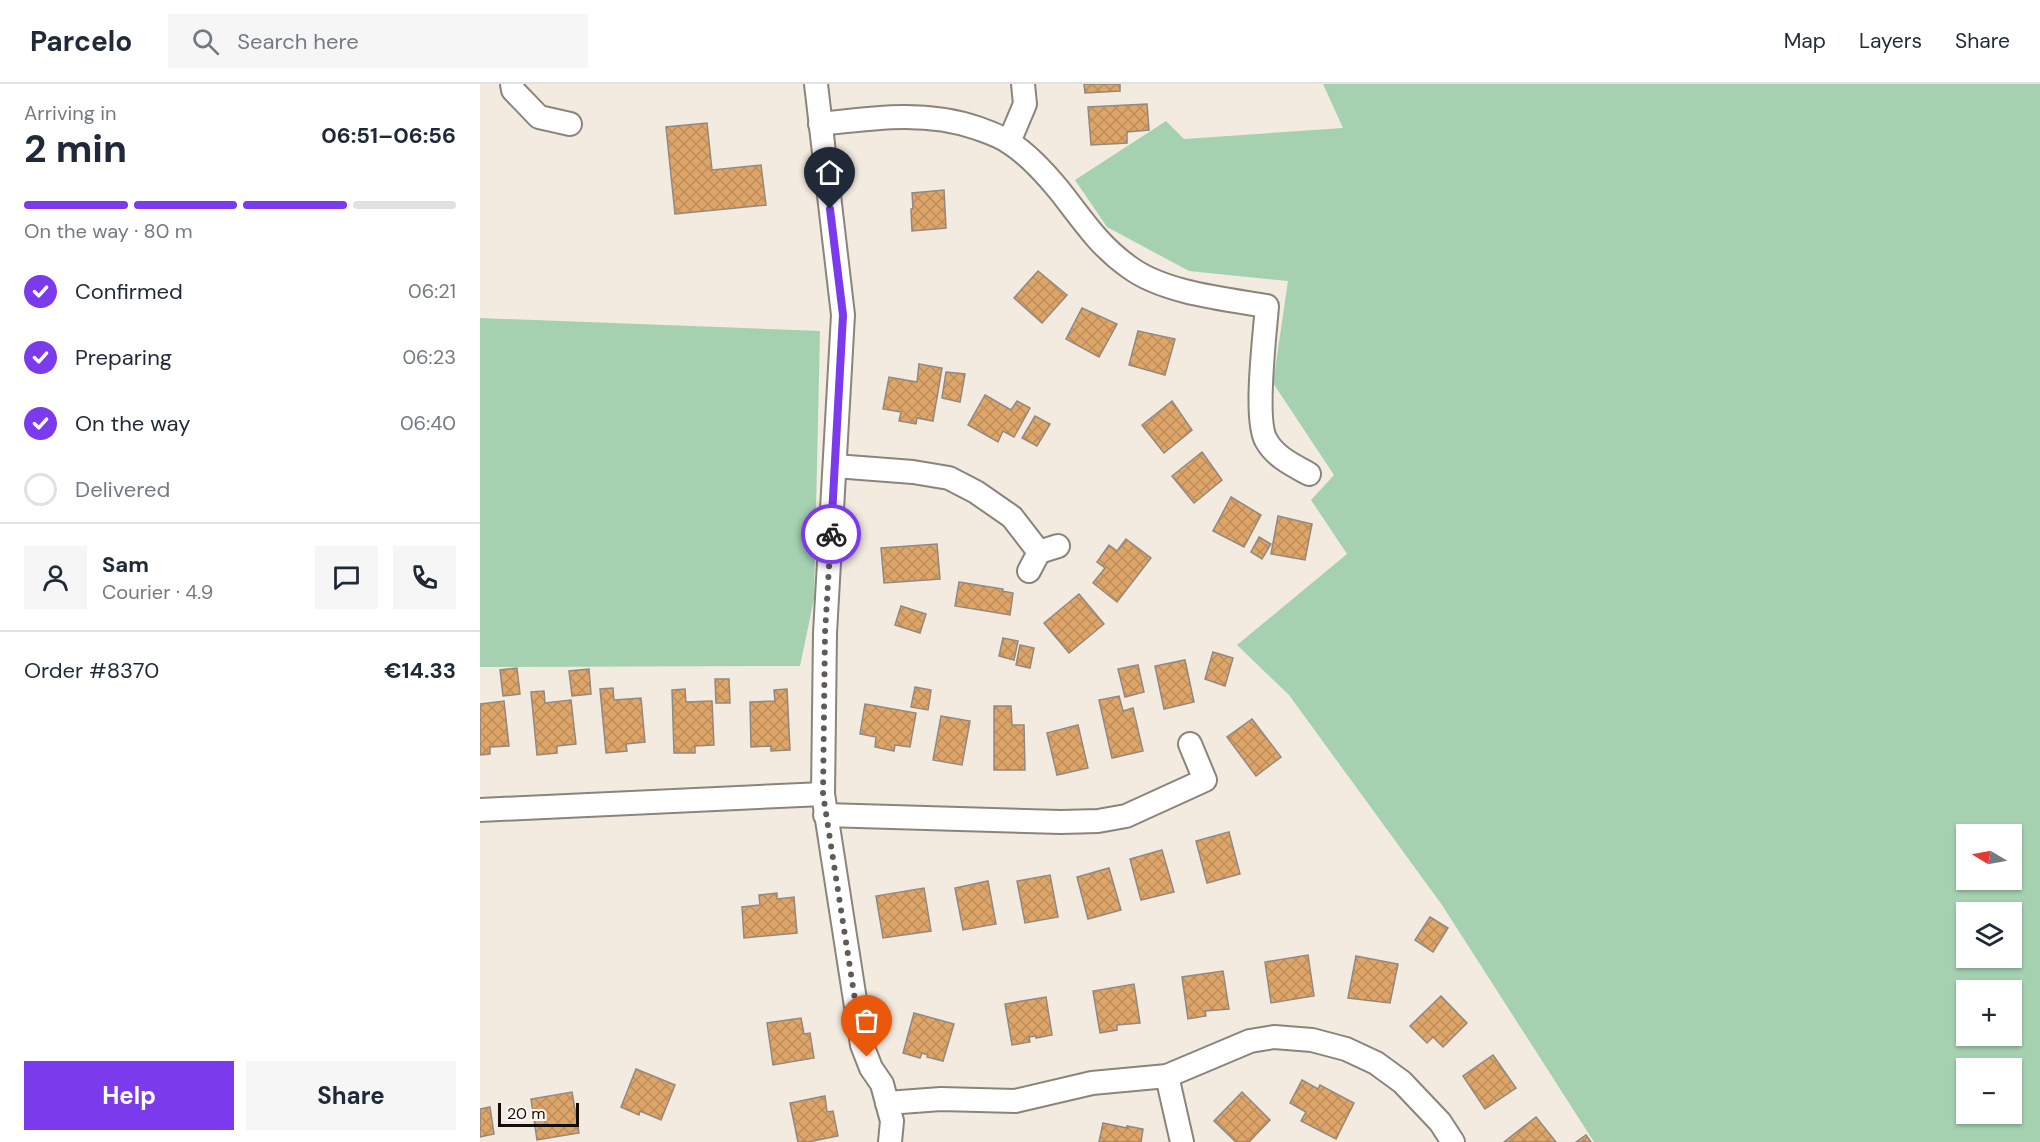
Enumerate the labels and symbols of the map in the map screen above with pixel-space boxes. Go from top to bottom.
pin [804,147,855,209]
courier [801,504,861,564]
north arrow [1956,824,2022,890]
pin [841,995,892,1057]
scale bar [498,1100,579,1128]

